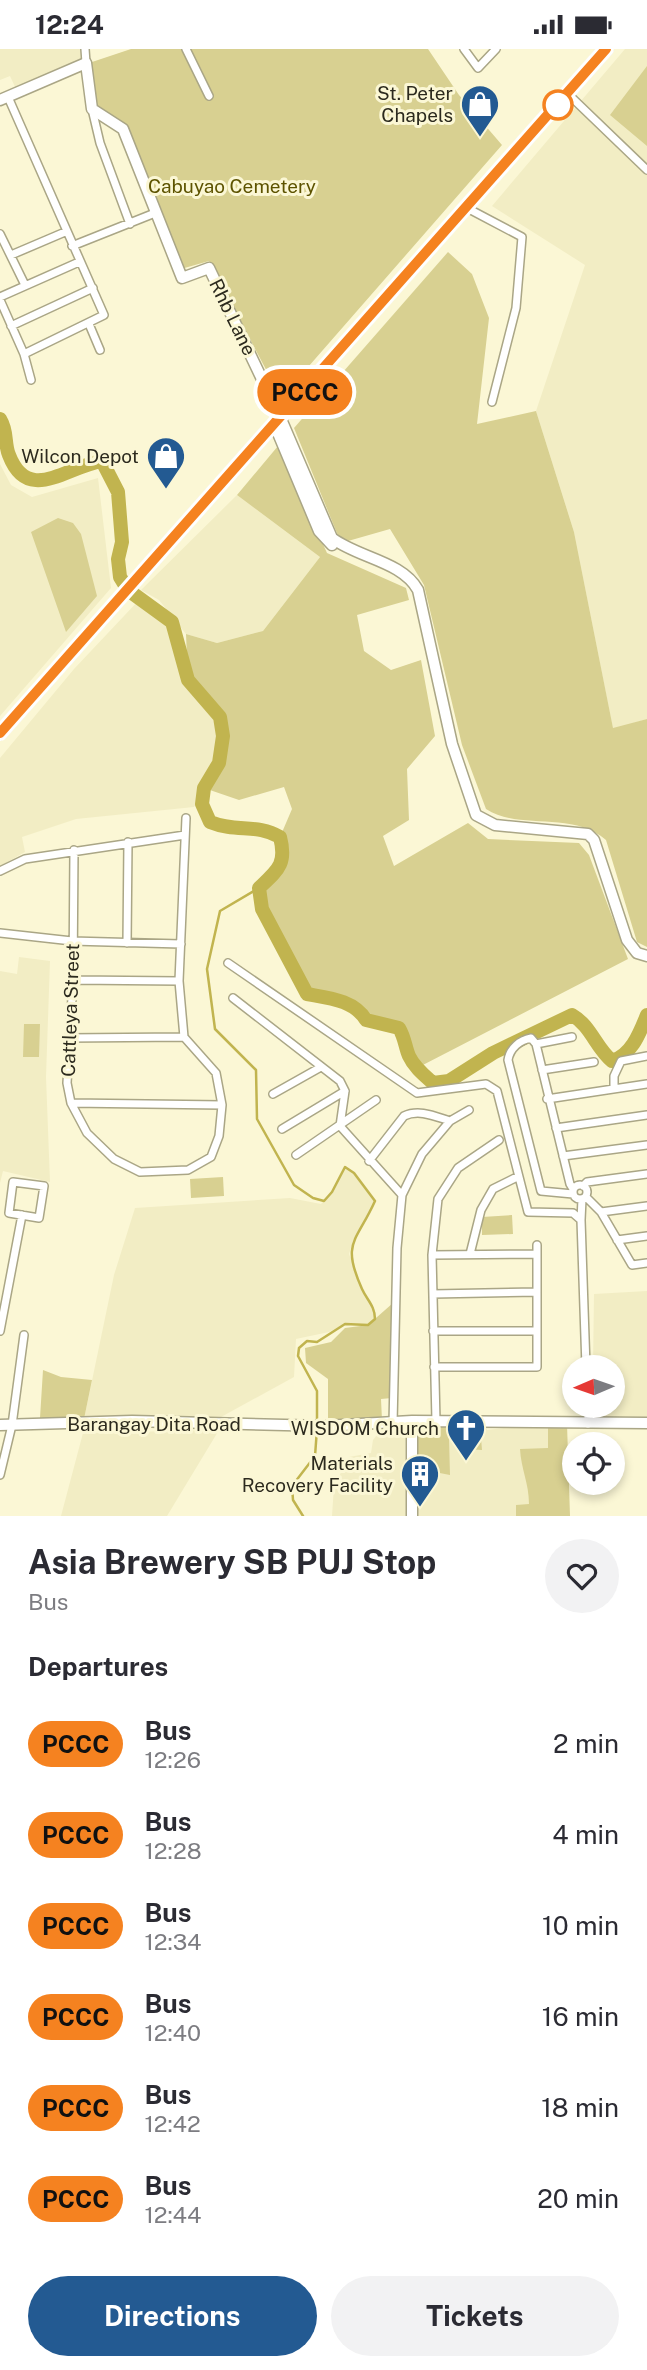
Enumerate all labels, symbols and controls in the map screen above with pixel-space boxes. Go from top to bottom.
text: 12:24 [35,9,104,40]
place label: St. Peter Chapels [377,82,453,126]
shop icon: St. Peter Chapels [459,83,501,138]
unlabelled marker [543,90,573,120]
park label: Cabuyao Cemetery [148,175,316,197]
street label: Rhb Lane [205,275,261,359]
line badge: PCCC [256,369,354,415]
text: PCCC [271,378,339,406]
shop icon: Wilcon Depot [145,435,187,490]
place label: Wilcon Depot [21,445,139,467]
street label: Cattleya Street [57,943,83,1077]
north arrow [562,1355,625,1417]
map controls [562,1355,625,1495]
church icon: WISDOM Church [445,1407,487,1462]
street label: Barangay Dita Road [67,1413,241,1435]
place label: WISDOM Church [291,1417,439,1439]
button: locate [562,1432,625,1495]
place label: Materials Recovery Facility [242,1452,393,1496]
building icon: Materials Recovery Facility [399,1453,441,1508]
button: heart [545,1539,619,1613]
text: Asia Brewery SB PUJ Stop [28,1543,436,1581]
text: Bus [28,1588,68,1615]
text: Departures [28,1651,168,1682]
text: Bus [144,1715,191,1746]
text: 2 min [553,1728,619,1759]
text: PCCC [42,1730,109,1758]
text: 12:26 [144,1746,201,1773]
text: Bus [144,1806,191,1837]
text: 4 min [552,1819,619,1850]
text: PCCC [42,1821,109,1849]
text: 12:28 [144,1837,202,1864]
text: Bus [144,1897,191,1928]
text: 10 min [542,1910,619,1941]
text: PCCC [42,1912,109,1940]
text: 12:34 [144,1928,202,1955]
text: Bus [144,1988,191,2019]
text: 16 min [542,2001,619,2032]
text: PCCC [42,2003,109,2031]
text: 12:40 [144,2019,201,2046]
text: Bus [144,2079,191,2110]
text: 18 min [541,2092,619,2123]
text: PCCC [42,2094,109,2122]
text: 12:42 [144,2110,201,2137]
text: Bus [144,2170,191,2201]
text: 20 min [537,2183,619,2214]
text: PCCC [42,2185,109,2213]
text: 12:44 [144,2201,201,2228]
button: Directions [28,2276,317,2356]
button: Tickets [331,2276,619,2356]

